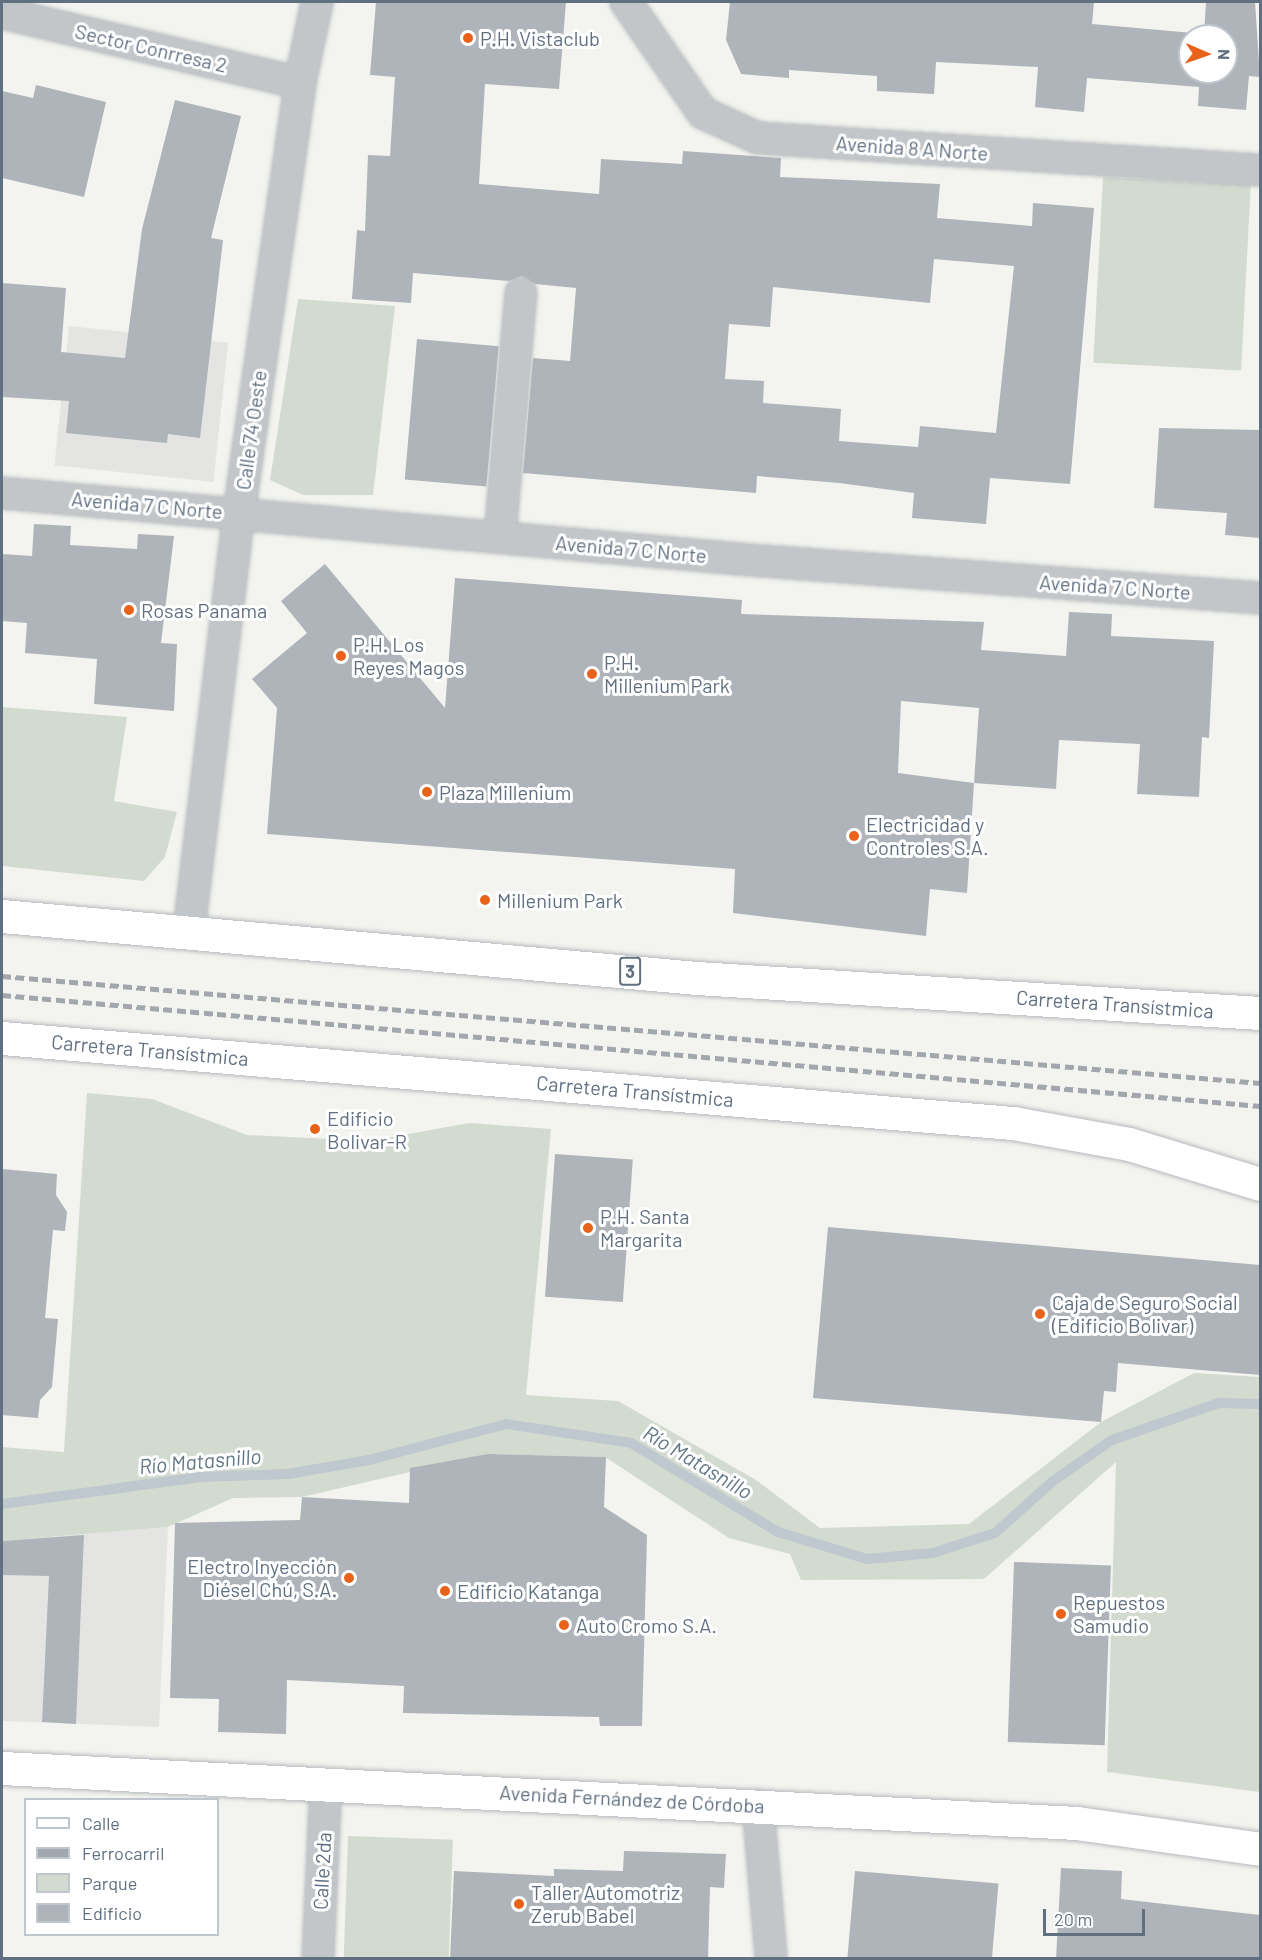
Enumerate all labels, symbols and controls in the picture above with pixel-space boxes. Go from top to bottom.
street label: Sector Conrresa 2 [73,19,229,77]
north arrow [1178,24,1238,84]
place label: P.H. Vistaclub [480,26,600,50]
marker: P.H. Vistaclub [461,31,475,45]
text: N [1215,49,1234,60]
street label: Avenida 8 A Norte [835,131,989,165]
street label: Calle 74 Oeste [231,369,271,491]
street label: Avenida 7 C Norte [70,486,224,524]
street label: Avenida 7 C Norte [554,530,708,568]
street label: Avenida 7 C Norte [1039,570,1191,604]
place label: Rosas Panama [141,598,267,622]
marker: Rosas Panama [122,603,136,617]
place label: P.H. Los Reyes Magos [353,632,464,679]
marker: P.H. Los Reyes Magos [334,649,348,663]
place label: P.H. Millenium Park [604,650,730,697]
marker: P.H. Millenium Park [585,667,599,681]
place label: Plaza Millenium [439,780,571,804]
marker: Plaza Millenium [420,785,434,799]
place label: Electricidad y Controles S.A. [866,813,989,860]
marker: Electricidad y Controles S.A. [847,829,861,843]
place label: Millenium Park [497,888,623,912]
marker: Millenium Park [478,893,492,907]
road number: 3 [618,956,642,986]
street label: Carretera Transístmica [1015,985,1215,1023]
street label: Carretera Transístmica [50,1029,250,1071]
street label: Carretera Transístmica [535,1070,735,1112]
place label: Edificio Bolivar-R [327,1106,407,1153]
marker: Edificio Bolivar-R [308,1122,322,1136]
place label: P.H. Santa Margarita [600,1204,689,1251]
marker: P.H. Santa Margarita [581,1221,595,1235]
place label: Caja de Seguro Social (Edificio Bolivar) [1052,1290,1238,1337]
marker: Caja de Seguro Social (Edificio Bolivar) [1033,1307,1047,1321]
water label: Río Matasnillo [639,1420,757,1504]
water label: Río Matasnillo [138,1443,262,1479]
place label: Electro Inyección Diésel Chú, S.A. [187,1554,337,1601]
marker: Electro Inyección Diésel Chú, S.A. [342,1571,356,1585]
place label: Edificio Katanga [457,1579,599,1603]
marker: Edificio Katanga [438,1584,452,1598]
place label: Repuestos Samudio [1073,1590,1165,1637]
marker: Repuestos Samudio [1054,1607,1068,1621]
place label: Auto Cromo S.A. [576,1613,717,1637]
marker: Auto Cromo S.A. [557,1618,571,1632]
street label: Avenida Fernández de Córdoba [499,1780,765,1818]
legend [24,1798,219,1936]
text: Calle [82,1812,120,1834]
street label: Calle 2da [308,1831,336,1911]
text: Ferrocarril [82,1842,164,1864]
text: Parque [82,1872,137,1894]
place label: Taller Automotriz Zerub Babel [531,1880,680,1927]
marker: Taller Automotriz Zerub Babel [512,1897,526,1911]
scale bar [1046,1897,1148,1935]
text: Edificio [82,1902,142,1924]
text: 20 m [1054,1908,1092,1930]

